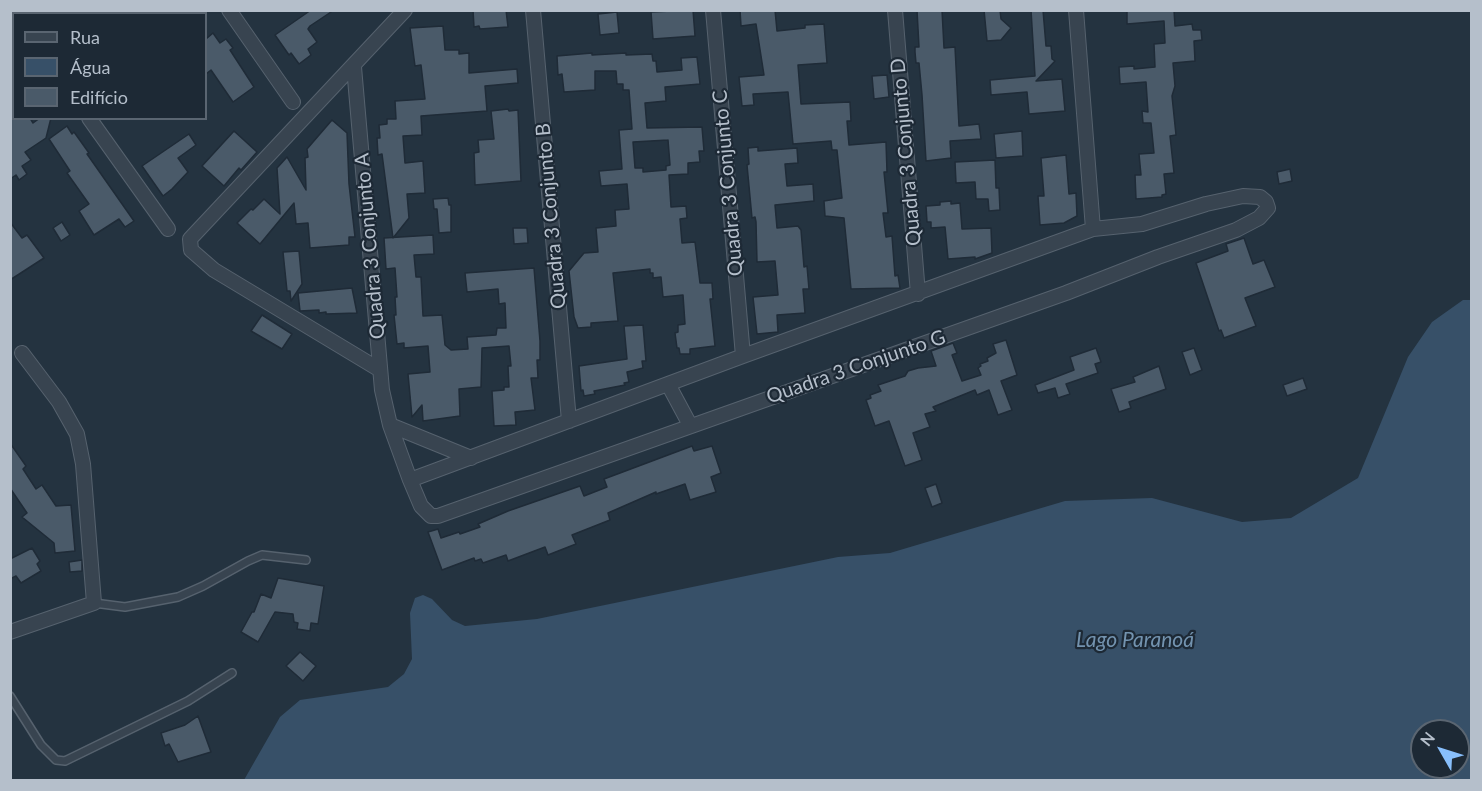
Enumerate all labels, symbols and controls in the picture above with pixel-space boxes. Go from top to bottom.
legend [12,12,207,120]
text: Rua [70,26,100,48]
text: Água [70,56,111,78]
street label: Quadra 3 Conjunto D [886,57,926,247]
text: Edifício [70,86,128,108]
street label: Quadra 3 Conjunto C [708,89,748,277]
street label: Quadra 3 Conjunto B [531,122,571,310]
street label: Quadra 3 Conjunto A [350,152,390,340]
street label: Quadra 3 Conjunto G [763,325,949,409]
water label: Lago Paranoá [1076,627,1194,653]
north arrow [1410,719,1470,779]
text: N [1416,728,1438,749]

